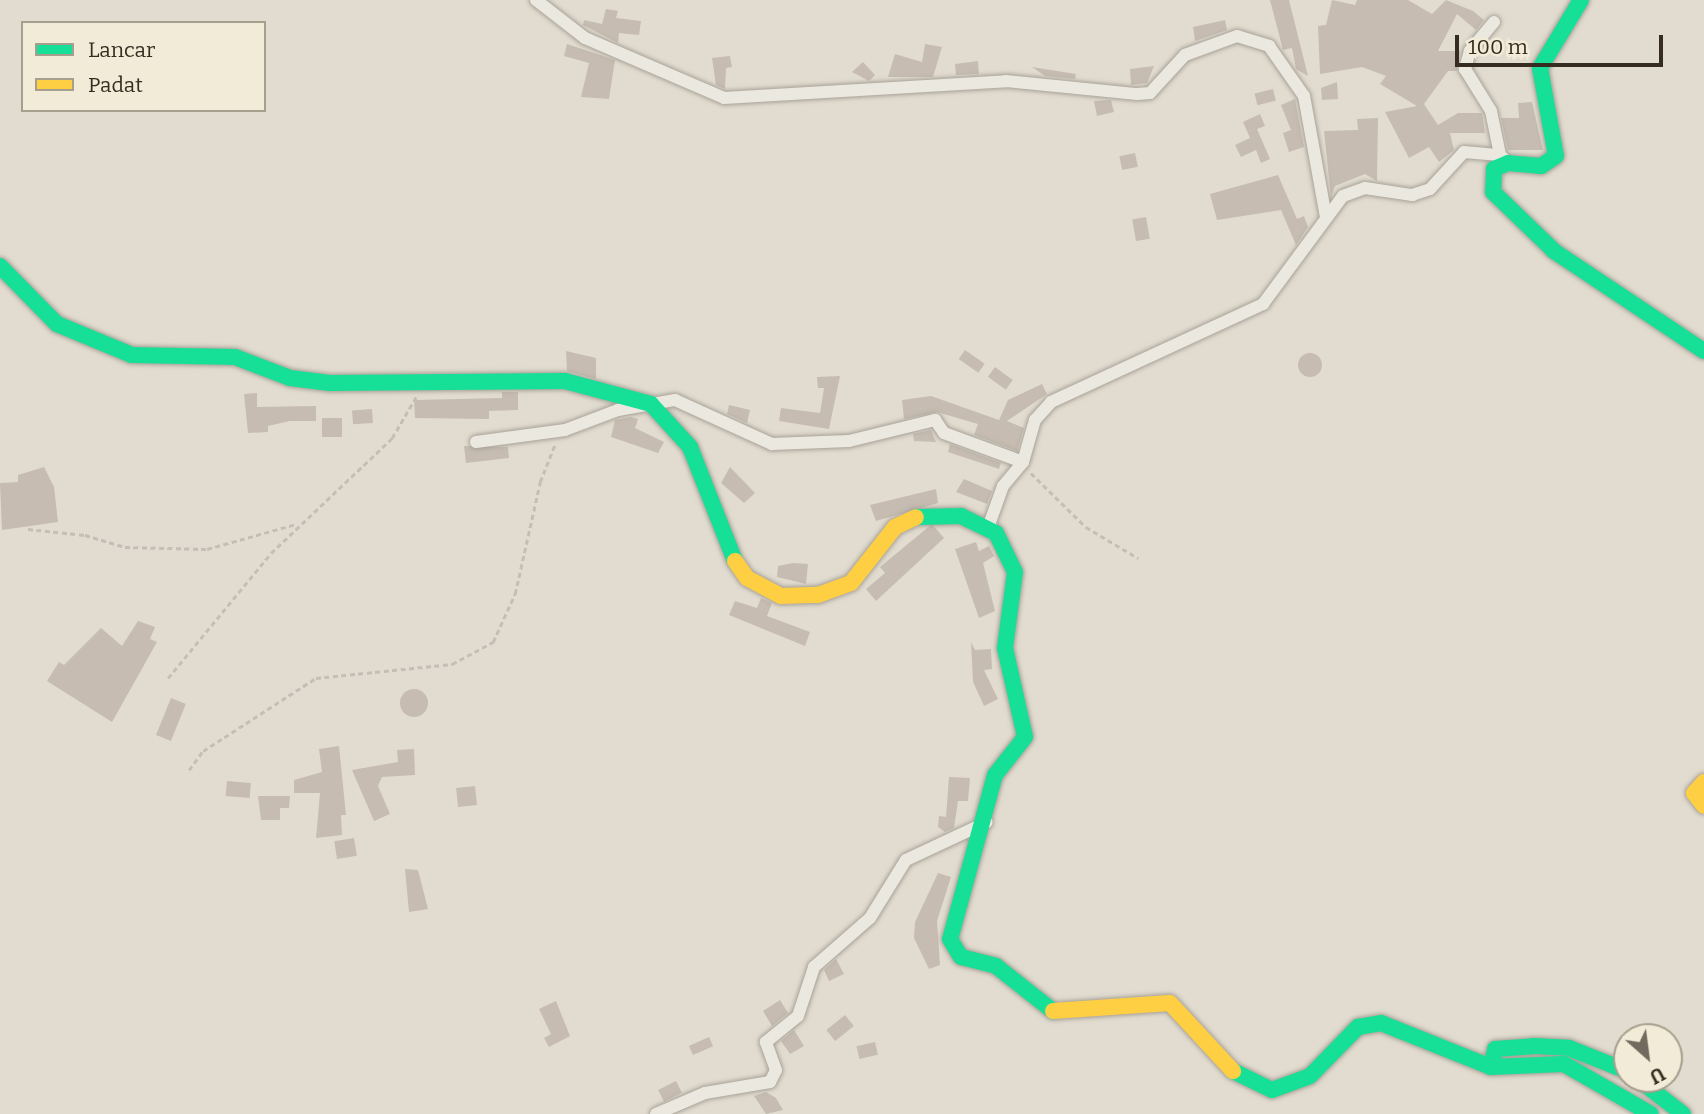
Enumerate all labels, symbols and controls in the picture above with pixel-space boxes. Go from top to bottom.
legend [21,21,266,112]
scale bar [1459,21,1667,65]
text: 100 m [1468,34,1528,60]
text: Lancar [88,37,155,63]
text: Padat [88,72,143,98]
north arrow [1613,1023,1683,1093]
text: U [1646,1062,1669,1089]

